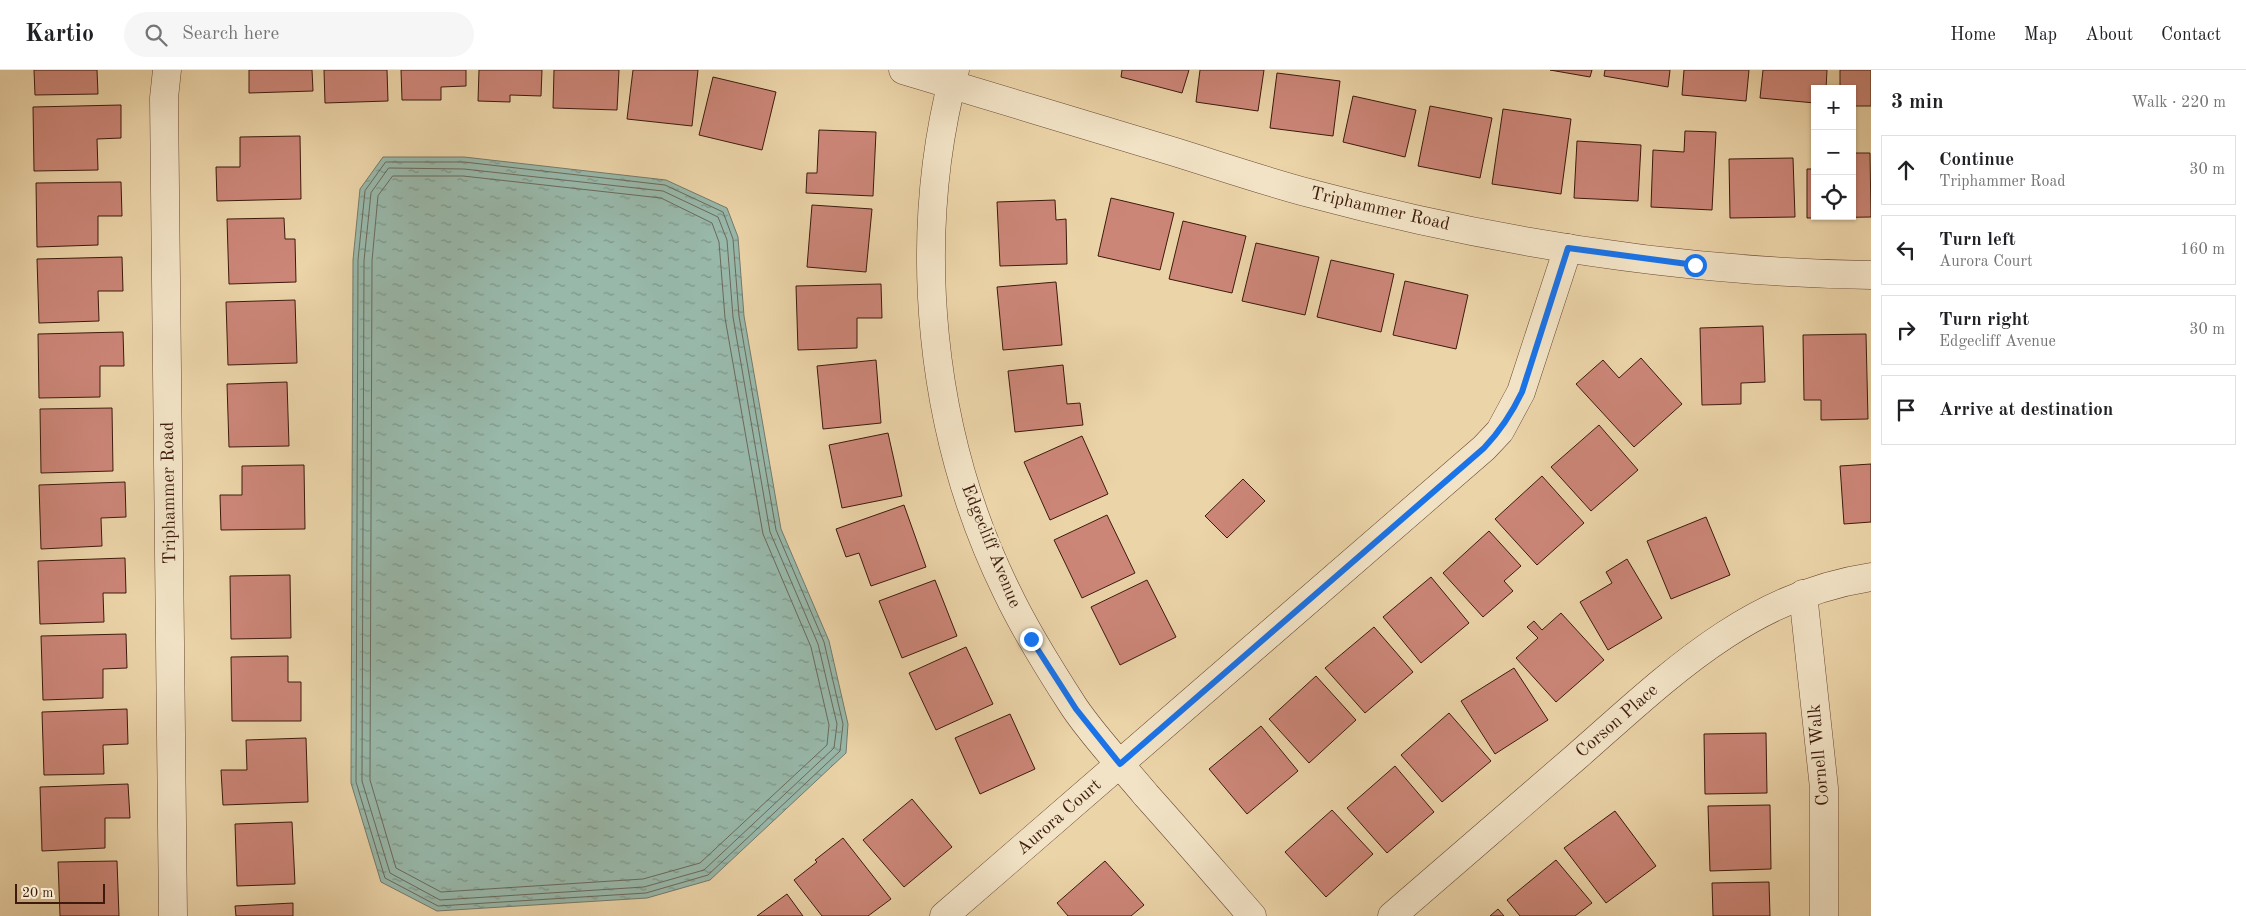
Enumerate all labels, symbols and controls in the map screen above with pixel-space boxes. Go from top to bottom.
search box [124,12,474,57]
icon: search [142,21,170,49]
text: Kartio [25,23,94,47]
text: Search here [182,25,279,44]
text: Home [1950,26,1996,44]
text: Map [2024,26,2057,44]
text: About [2085,26,2133,44]
text: Contact [2161,26,2221,44]
map controls [1811,85,1856,220]
button: + [1811,85,1856,130]
text: 3 min [1891,92,1944,113]
text: Walk · 220 m [2131,95,2226,111]
button: − [1811,130,1856,175]
text: Continue [1939,151,2014,170]
icon: ahead [1892,156,1920,184]
text: 30 m [2189,162,2225,178]
text: Triphammer Road [1939,174,2066,190]
button: locate [1811,175,1856,220]
street label: Triphammer Road [1309,184,1451,234]
text: Turn left [1939,231,2016,250]
icon: left [1892,236,1920,264]
text: 160 m [2180,242,2225,258]
route start [1684,254,1707,277]
text: Aurora Court [1939,254,2033,270]
text: Turn right [1939,311,2029,330]
icon: right [1892,316,1920,344]
text: 30 m [2189,322,2225,338]
text: Edgecliff Avenue [1939,334,2056,350]
icon: arrive [1892,396,1920,424]
text: Arrive at destination [1939,401,2113,420]
street label: Triphammer Road [159,422,179,564]
street label: Edgecliff Avenue [958,482,1024,610]
route end [1020,628,1043,651]
street label: Corson Place [1573,681,1661,761]
street label: Cornell Walk [1806,703,1832,807]
street label: Aurora Court [1013,776,1105,858]
scale bar [15,881,105,904]
text: 20 m [22,886,53,900]

